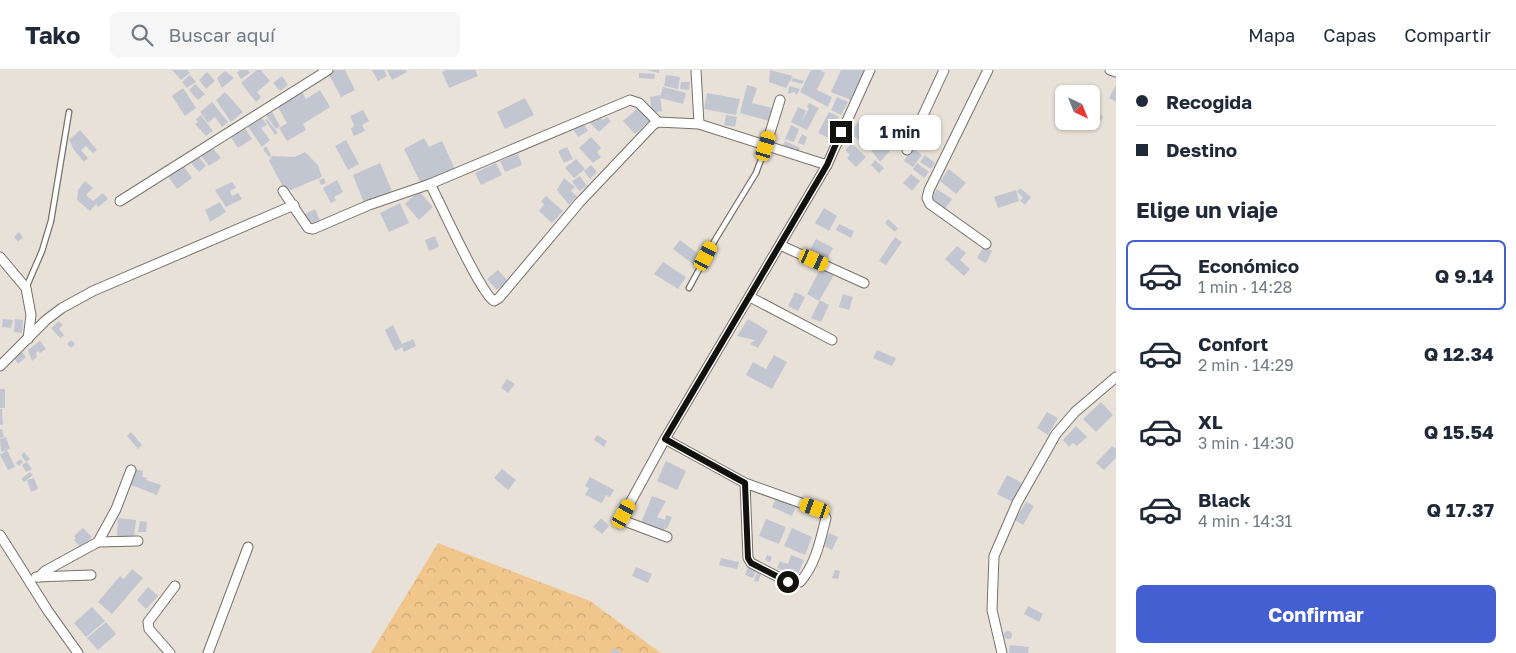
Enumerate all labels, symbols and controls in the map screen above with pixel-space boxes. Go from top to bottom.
search box [110,12,460,57]
text: Tako [25,20,80,49]
icon: search [128,21,156,49]
text: Buscar aquí [168,23,275,46]
text: Mapa [1248,24,1295,46]
text: Capas [1323,24,1376,46]
text: Compartir [1404,24,1491,46]
north arrow [1055,85,1100,130]
map controls [1055,85,1100,130]
text: Recogida [1166,90,1252,113]
callout: 1 min [858,114,941,150]
route end [830,121,852,143]
text: 1 min [880,122,920,142]
car [754,129,777,163]
text: Destino [1166,138,1237,161]
text: Elige un viaje [1136,196,1278,223]
car [692,239,719,273]
car [797,247,830,273]
icon: car [1138,253,1183,298]
text: Económico [1198,254,1299,277]
text: Q 9.14 [1435,264,1494,287]
text: 1 min · 14:28 [1198,277,1292,297]
icon: car [1138,331,1183,376]
text: Confort [1198,332,1268,355]
text: Q 12.34 [1424,342,1494,365]
text: 2 min · 14:29 [1198,355,1294,375]
icon: car [1138,409,1183,454]
text: XL [1198,410,1223,433]
text: Q 15.54 [1424,420,1494,443]
text: 3 min · 14:30 [1198,433,1294,453]
icon: car [1138,487,1183,532]
text: Black [1198,488,1251,511]
car [798,496,831,520]
car [610,497,637,531]
text: Q 17.37 [1426,498,1494,521]
text: 4 min · 14:31 [1198,511,1292,531]
route start [777,571,799,593]
button: Confirmar [1136,585,1496,643]

